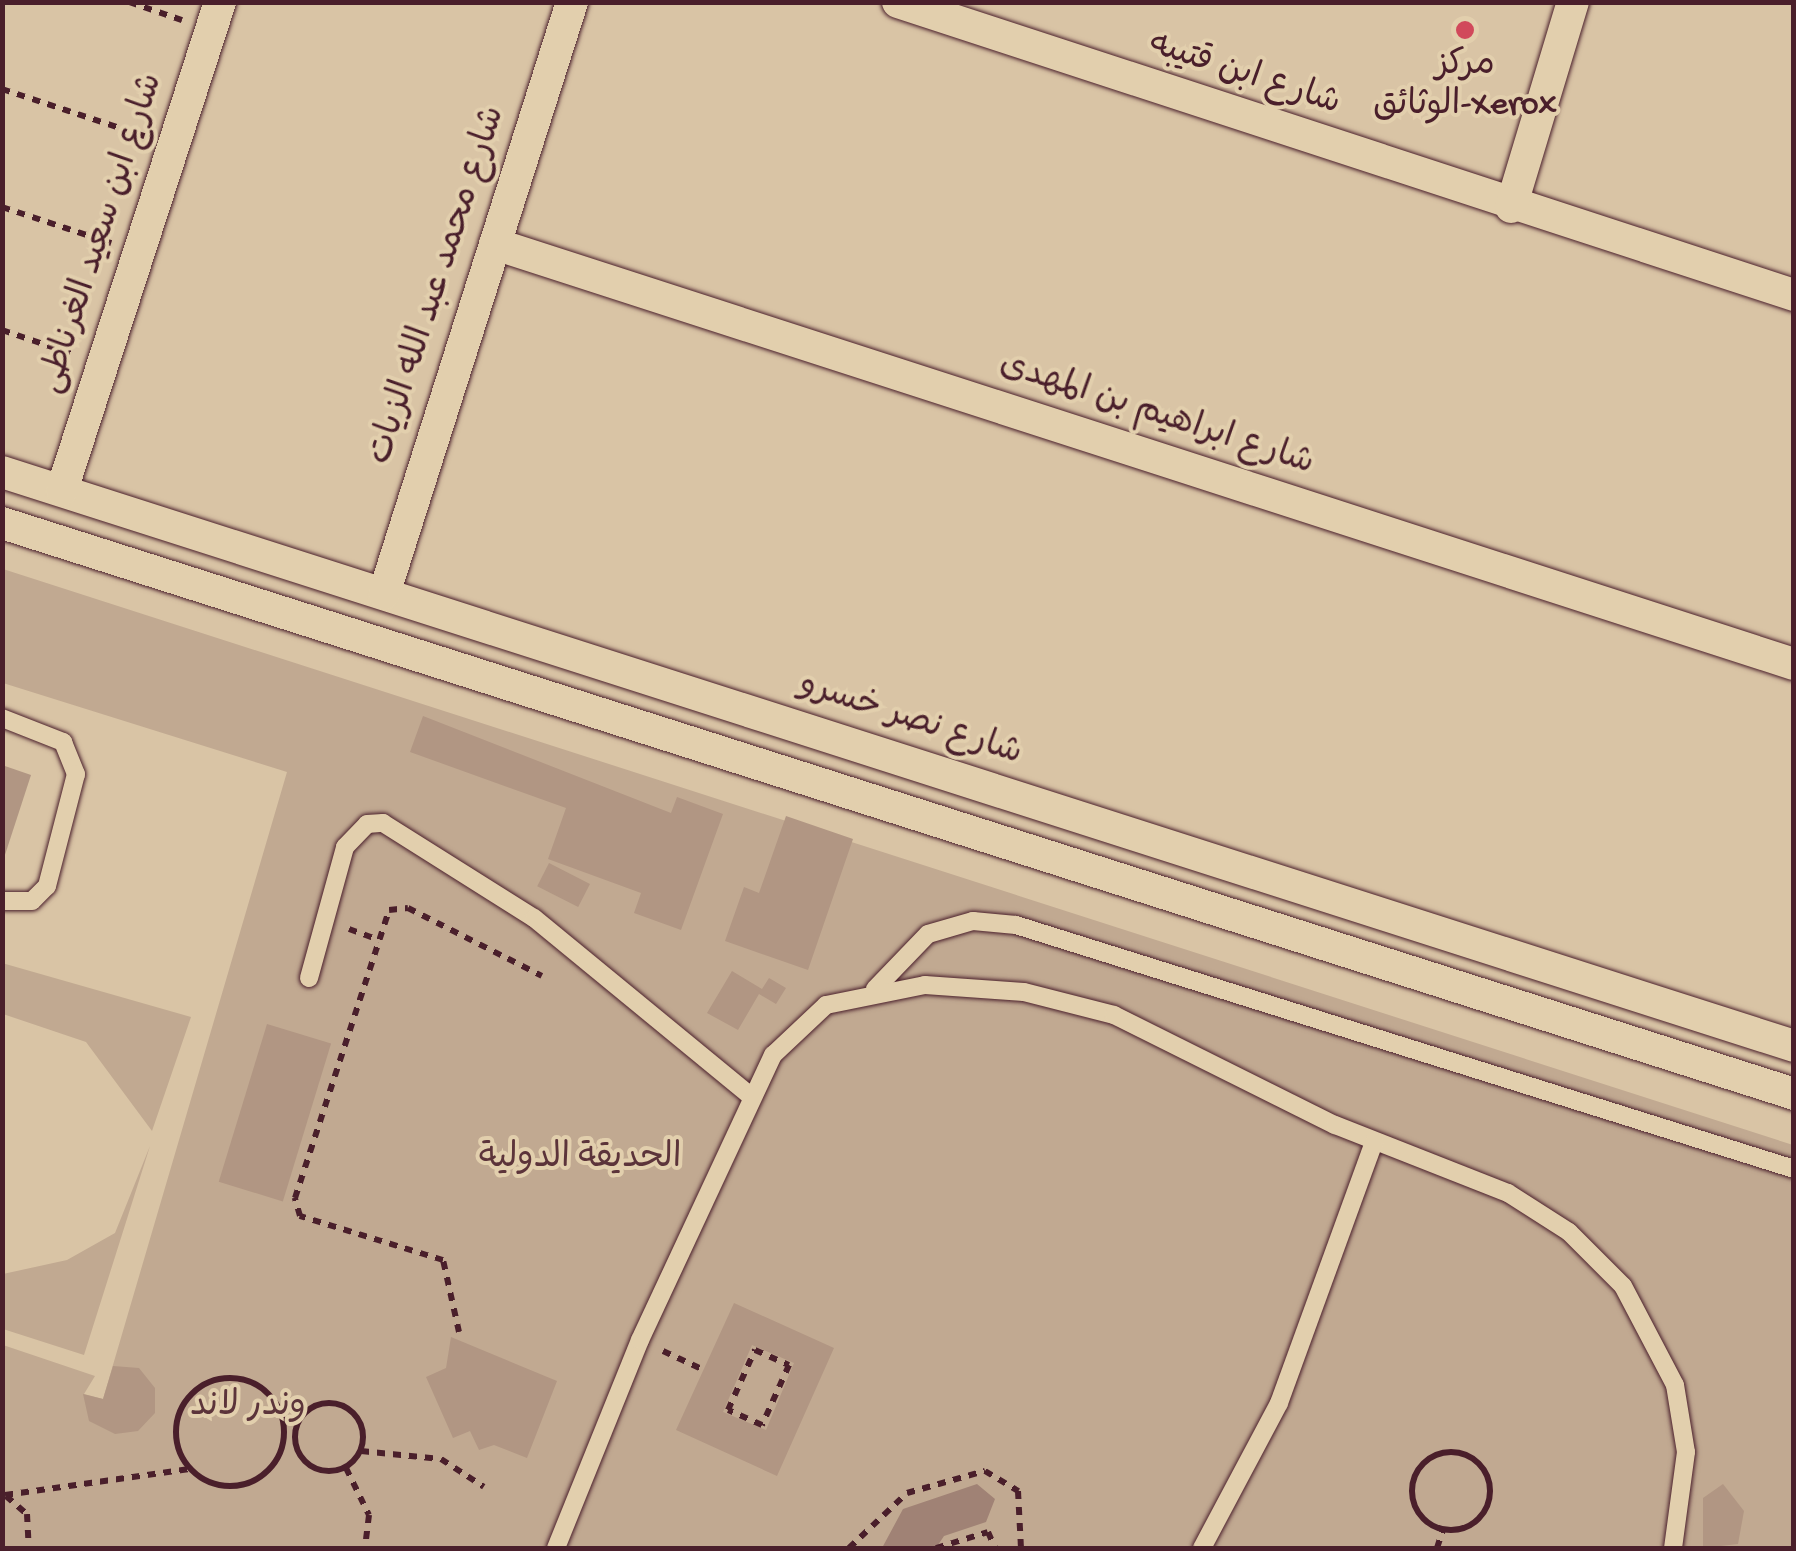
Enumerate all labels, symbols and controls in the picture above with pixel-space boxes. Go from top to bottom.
marker: مركز الوثائق-Xerox [1454,19,1476,41]
street label: شارع ابن قتيبه [1143,25,1345,127]
place label: مركز الوثائق-Xerox [1373,46,1557,128]
street label: شارع ابن سعيد الغرناطى [31,69,175,399]
street label: شارع محمد عبد الله الزيات [361,102,517,470]
street label: شارع ابراهيم بن المهدى [994,345,1318,487]
street label: شارع نصر خسرو [793,665,1027,777]
park label: الحديقة الدولية [479,1139,681,1181]
park label: وندر لاند [190,1387,306,1429]

